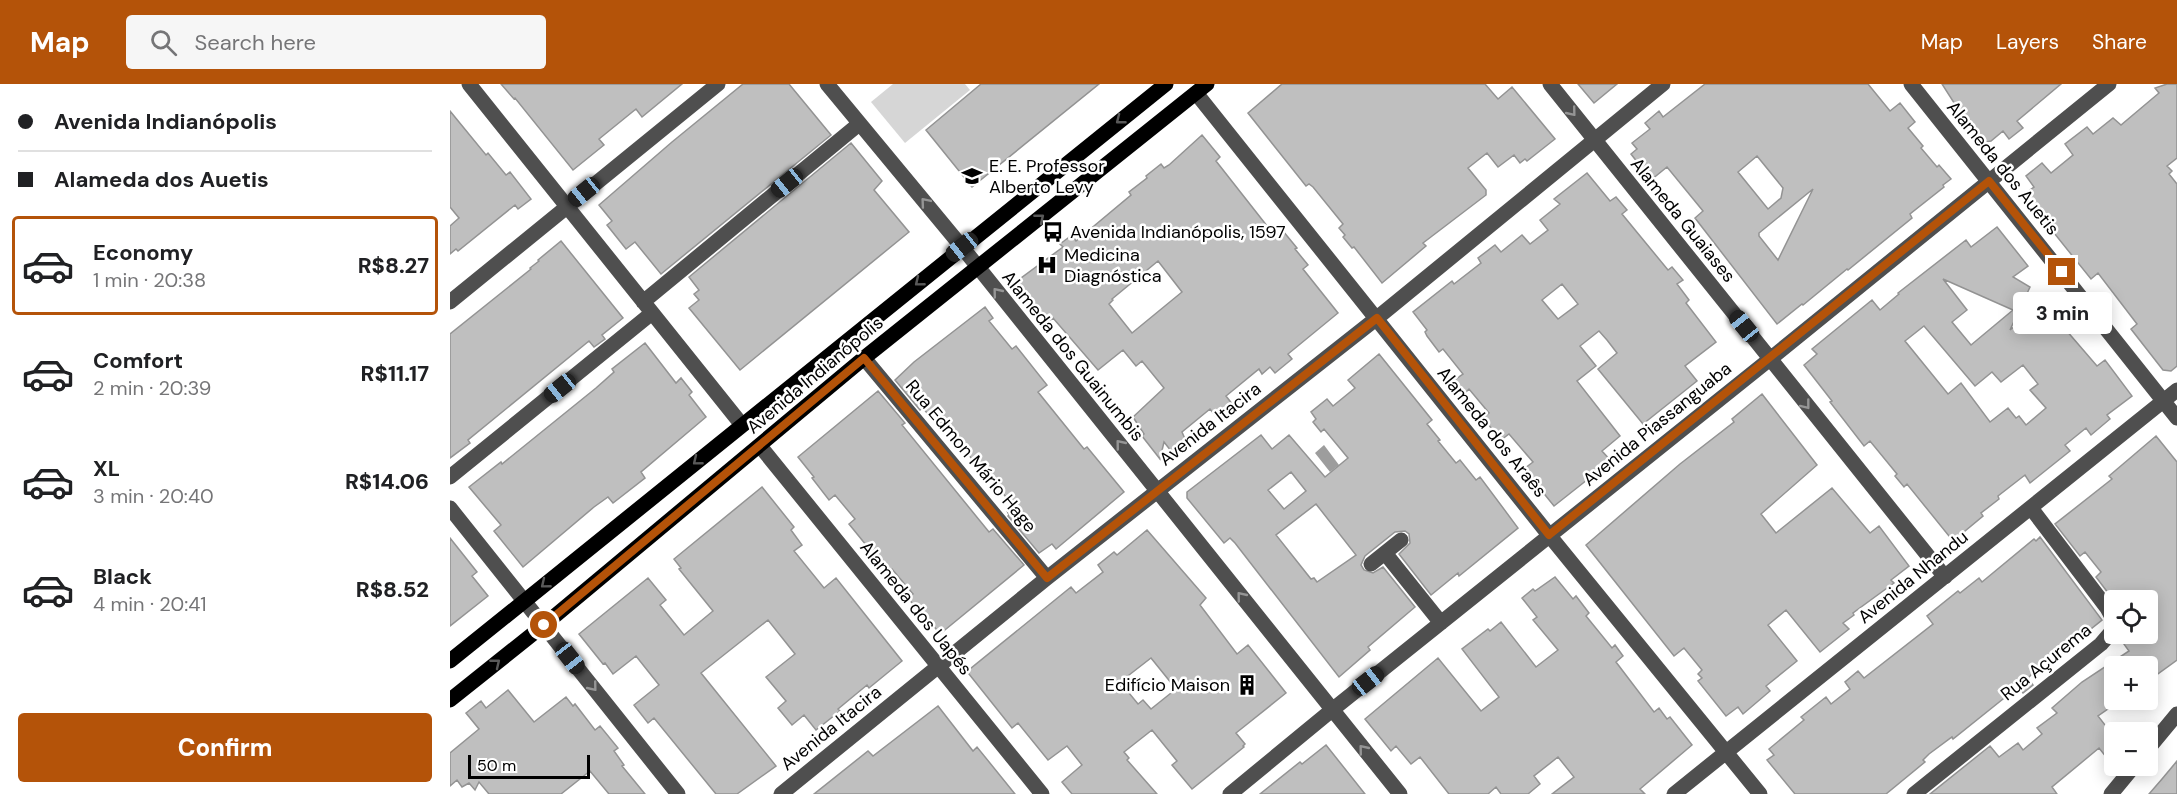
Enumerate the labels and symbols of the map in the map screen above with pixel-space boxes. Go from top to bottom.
street label: Alameda dos Auetis [1941,96,2065,240]
one-way arrow [1565,105,1576,116]
one-way arrow [1115,113,1126,124]
street label: Alameda Guaiases [1625,153,1741,287]
place label: E. E. Professor Alberto Levy [989,154,1105,199]
school or university icon: E. E. Professor Alberto Levy [960,164,984,188]
car [767,165,807,201]
car [564,174,604,210]
one-way arrow [921,198,932,209]
one-way arrow [1033,215,1044,226]
bus stop icon: Avenida Indianópolis, 1597 [1041,220,1065,244]
place label: Avenida Indianópolis, 1597 [1070,220,1286,244]
car [942,229,982,265]
place label: Medicina Diagnóstica [1064,243,1162,288]
hospital icon: Medicina Diagnóstica [1035,253,1059,277]
route end [2048,258,2075,285]
street label: Alameda dos Guainumbis [997,266,1149,446]
one-way arrow [915,275,926,286]
one-way arrow [994,288,1005,299]
callout: 3 min [2012,293,2112,335]
car [1726,306,1762,346]
street label: Avenida Indianópolis [742,311,888,439]
street label: Avenida Piassanguaba [1578,357,1736,491]
street label: Alameda dos Araês [1432,362,1552,502]
car [540,370,580,406]
street label: Rua Edmon Mário Hage [900,375,1042,537]
street label: Avenida Itacira [1154,377,1266,471]
one-way arrow [1799,398,1810,409]
one-way arrow [1116,440,1127,451]
one-way arrow [693,454,704,465]
street label: Avenida Nhandu [1853,525,1973,629]
street label: Alameda dos Uapés [855,536,977,680]
one-way arrow [541,577,552,588]
one-way arrow [1238,592,1249,603]
route start [530,611,557,638]
street label: Rua Açurema [1996,618,2096,706]
car [552,638,588,678]
one-way arrow [489,660,500,671]
car [1348,663,1388,699]
place label: Edifício Maison [1105,673,1230,697]
building icon: Edifício Maison [1235,673,1259,697]
one-way arrow [586,680,597,691]
street label: Avenida Itacira [776,680,886,776]
one-way arrow [1360,744,1371,755]
scale bar [468,752,590,780]

